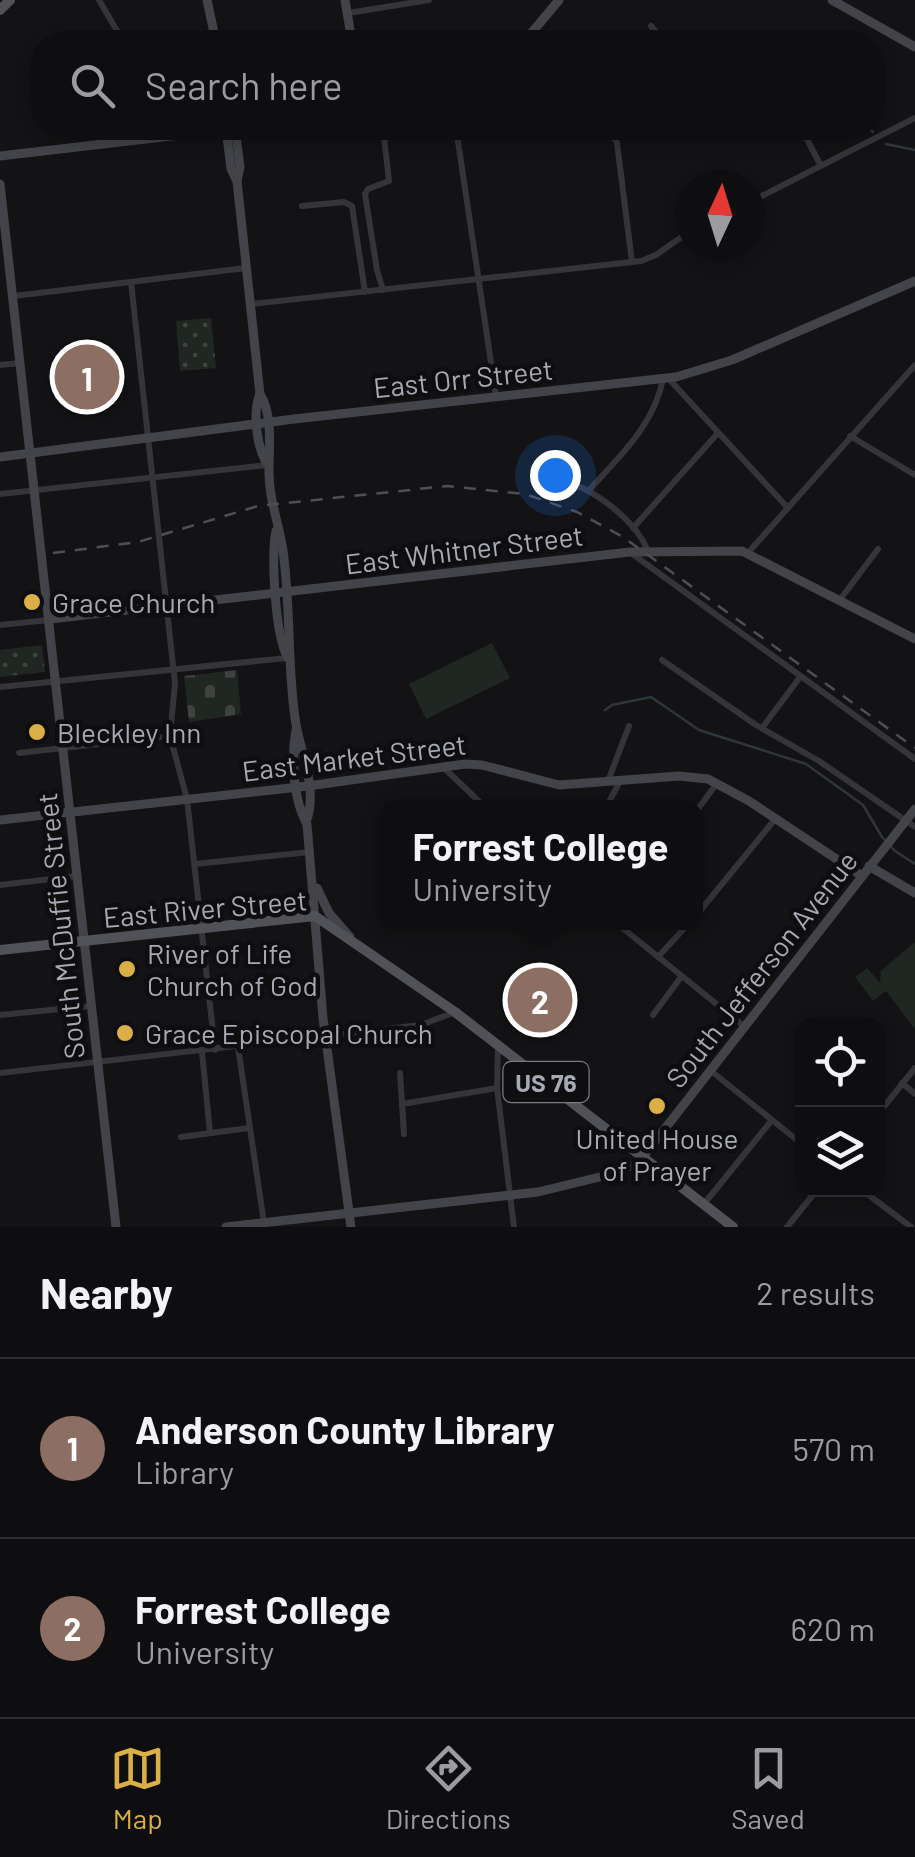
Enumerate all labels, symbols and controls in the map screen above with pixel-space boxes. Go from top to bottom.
search box [30,30,885,140]
icon: search [65,58,120,113]
text: Search here [145,62,343,108]
north arrow [675,170,765,260]
pin: 1 [54,340,120,414]
street label: East Orr Street [372,352,554,404]
your location [530,450,581,501]
street label: East Whitner Street [343,518,585,580]
place label: Grace Church [52,585,215,619]
marker: Grace Church [21,591,43,613]
place label: Bleckley Inn [57,715,201,749]
marker: Bleckley Inn [26,721,48,743]
street label: East Market Street [240,726,468,788]
street label: South McDuffie Street [29,791,91,1061]
popup [378,800,703,930]
text: Forrest College [413,823,668,869]
street label: South Jefferson Avenue [658,844,864,1094]
text: University [413,869,552,907]
street label: East River Street [102,882,308,934]
place label: River of Life Church of God [147,936,318,1002]
marker: River of Life Church of God [116,958,138,980]
pin: 2 [508,962,572,1038]
place label: Grace Episcopal Church [145,1016,433,1050]
map controls [795,1017,885,1197]
button: locate [795,1017,885,1107]
marker: Grace Episcopal Church [114,1022,136,1044]
road number: US 76 [504,1062,588,1102]
marker: United House of Prayer [646,1095,668,1117]
button: layers [795,1107,885,1197]
place label: United House of Prayer [576,1121,738,1187]
text: Nearby [40,1267,173,1317]
text: 2 results [756,1273,875,1311]
text: Anderson County Library [135,1406,555,1452]
text: 1 [67,1429,78,1467]
text: 570 m [792,1429,875,1467]
text: Library [135,1452,234,1490]
text: Forrest College [135,1586,391,1632]
text: 2 [64,1609,81,1647]
text: 620 m [790,1609,875,1647]
text: University [135,1632,274,1670]
tab: Map [110,1741,165,1835]
tab: Directions [386,1741,511,1835]
tab: Saved [731,1741,805,1835]

